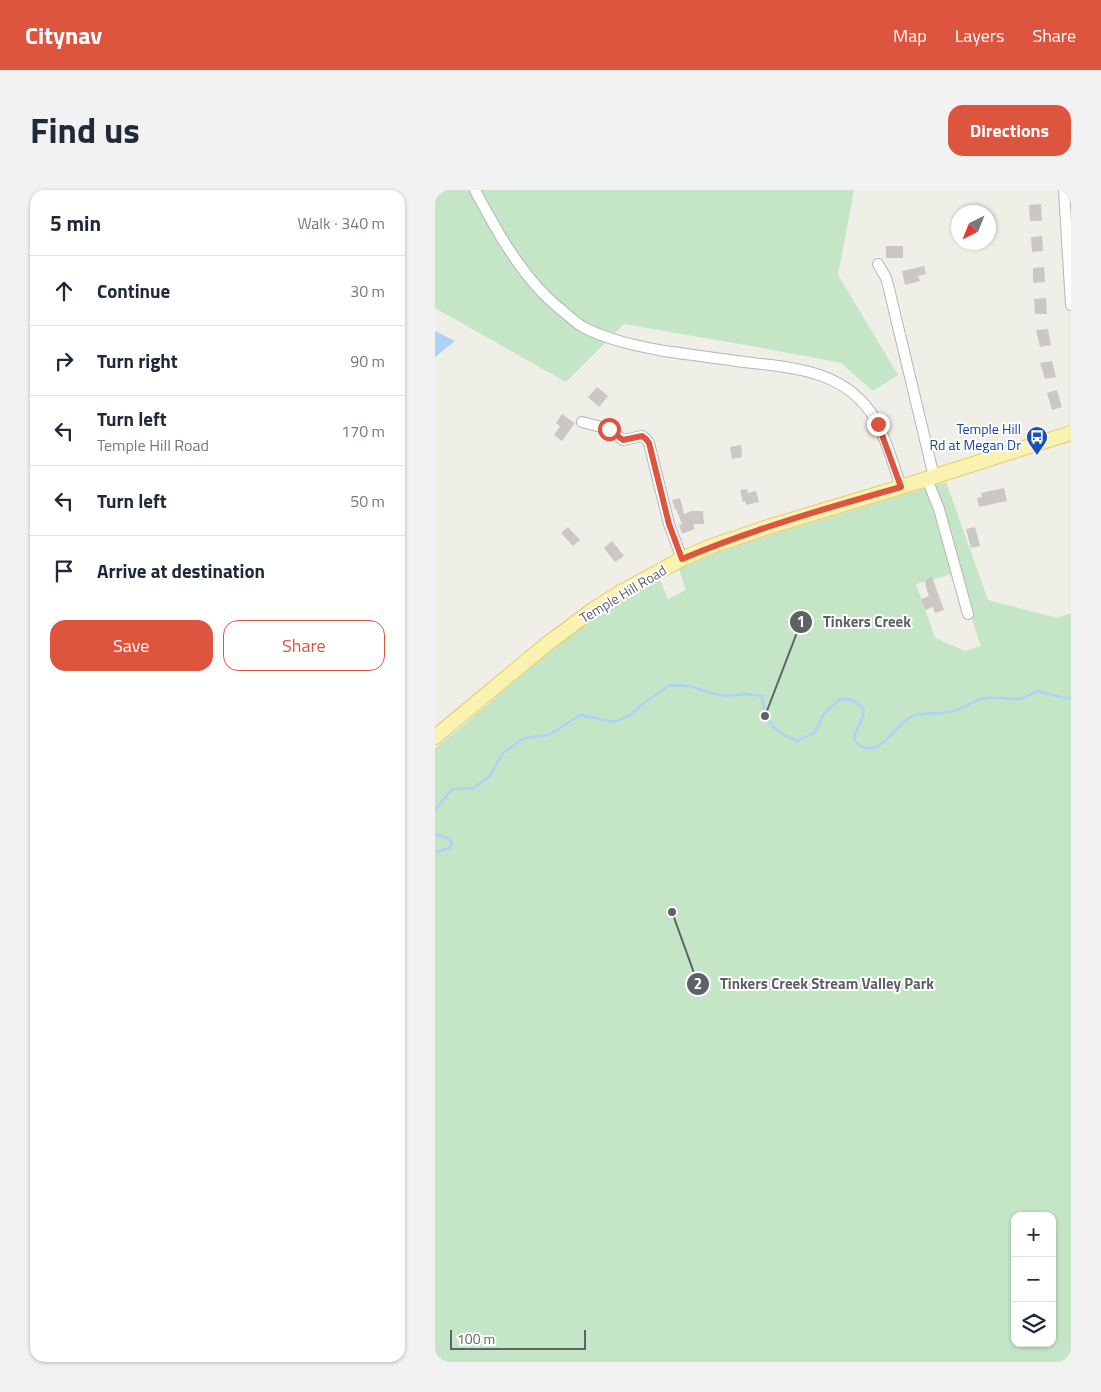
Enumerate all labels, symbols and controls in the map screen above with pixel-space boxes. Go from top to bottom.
text: Citynav [25,17,102,53]
text: Map [893,22,927,49]
text: Layers [955,22,1004,49]
text: Share [1032,22,1076,49]
text: Find us [30,103,140,157]
button: Directions [948,105,1071,156]
north arrow [951,205,996,250]
text: 5 min [50,207,101,239]
text: Walk · 340 m [297,211,385,235]
text: Continue [97,276,170,305]
icon: ahead [50,277,78,305]
text: 30 m [350,279,385,303]
text: Turn right [97,346,178,375]
icon: right [50,347,78,375]
text: 90 m [350,349,385,373]
text: Turn left [97,404,167,433]
route end [867,413,890,436]
icon: left [50,417,78,445]
route start [598,418,621,441]
place label: Temple Hill Rd at Megan Dr [930,418,1021,455]
text: 170 m [341,419,385,443]
bus stop icon: Temple Hill Rd at Megan Dr [1025,425,1049,456]
text: Temple Hill Road [97,433,209,457]
text: Turn left [97,486,167,515]
icon: left [50,487,78,515]
text: 50 m [350,489,385,513]
text: Arrive at destination [97,556,265,585]
icon: arrive [50,557,78,585]
street label: Temple Hill Road [575,559,670,628]
callout: Tinkers Creek [788,607,921,637]
text: 1 [797,610,805,633]
text: Tinkers Creek [823,610,911,633]
button: Save [50,620,213,671]
button: Share [223,620,385,671]
callout: Tinkers Creek Stream Valley Park [685,969,944,999]
text: 2 [694,972,702,995]
text: Tinkers Creek Stream Valley Park [720,972,934,995]
map controls [1011,1212,1056,1347]
button: + [1011,1212,1056,1257]
button: − [1011,1257,1056,1302]
button: layers [1011,1302,1056,1347]
scale bar [450,1327,586,1350]
text: 100 m [457,1328,495,1349]

